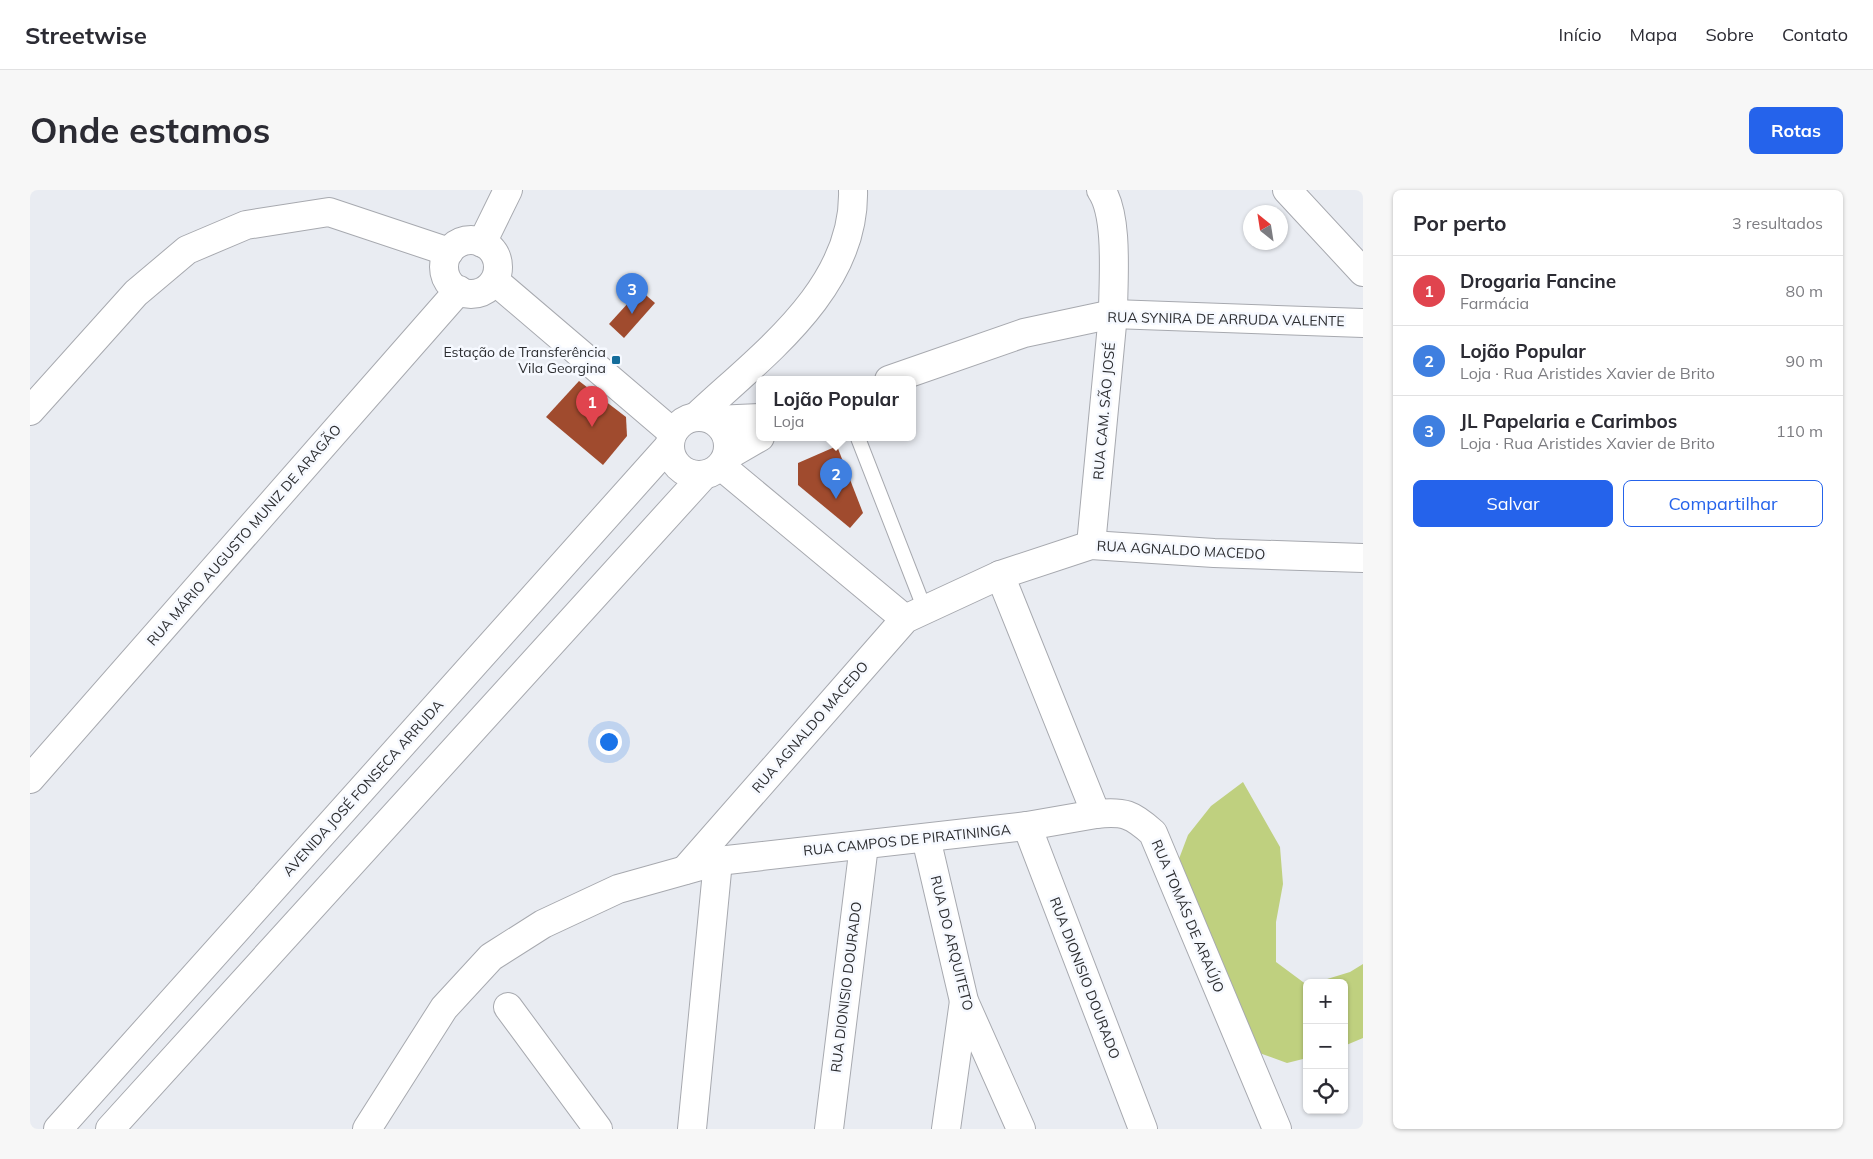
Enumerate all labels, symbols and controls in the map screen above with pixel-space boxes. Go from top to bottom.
text: Streetwise [25,20,147,50]
text: Início [1559,23,1602,46]
text: Mapa [1630,23,1677,46]
text: Sobre [1705,23,1754,46]
text: Contato [1782,23,1848,46]
button: Rotas [1749,107,1843,154]
text: Onde estamos [30,108,270,152]
north arrow [1243,205,1288,250]
text: Por perto [1413,210,1507,236]
text: 3 resultados [1732,213,1823,233]
text: Drogaria Fancine [1460,269,1616,293]
pin: 3 [616,273,648,314]
text: 1 [1424,281,1434,301]
text: 80 m [1786,281,1823,301]
text: Farmácia [1460,293,1529,313]
street label: RUA SYNIRA DE ARRUDA VALENTE [1107,308,1345,330]
text: Lojão Popular [1460,339,1586,363]
street label: RUA CAM. SÃO JOSÉ [1089,342,1119,480]
place label: Estação de Transferência Vila Georgina [443,343,606,377]
text: 2 [1424,351,1434,371]
text: 90 m [1786,351,1823,371]
marker: Estação de Transferência Vila Georgina [610,354,622,366]
text: Loja · Rua Aristides Xavier de Brito [1460,363,1715,383]
popup [756,376,916,441]
pin: 1 [576,386,608,427]
text: Lojão Popular [773,387,899,411]
text: JL Papelaria e Carimbos [1460,409,1677,433]
text: Loja [773,411,804,431]
street label: RUA MÁRIO AUGUSTO MUNIZ DE ARAGÃO [143,421,345,649]
text: 3 [1424,421,1434,441]
text: 110 m [1776,421,1823,441]
text: Loja · Rua Aristides Xavier de Brito [1460,433,1715,453]
pin: 2 [820,458,852,499]
button: Salvar [1413,480,1613,527]
button: Compartilhar [1623,480,1823,527]
street label: RUA AGNALDO MACEDO [1096,537,1266,563]
street label: RUA AGNALDO MACEDO [748,657,872,797]
street label: AVENIDA JOSÉ FONSECA ARRUDA [279,695,448,880]
your location [596,729,622,755]
street label: RUA CAMPOS DE PIRATININGA [802,820,1012,860]
street label: RUA TOMÁS DE ARAÚJO [1148,837,1228,995]
street label: RUA DO ARQUITETO [927,874,977,1012]
street label: RUA DIONISIO DOURADO [1046,894,1124,1062]
street label: RUA DIONISIO DOURADO [827,900,865,1074]
map controls [1303,979,1348,1114]
button: + [1303,979,1348,1024]
button: − [1303,1024,1348,1069]
button: locate [1303,1069,1348,1114]

